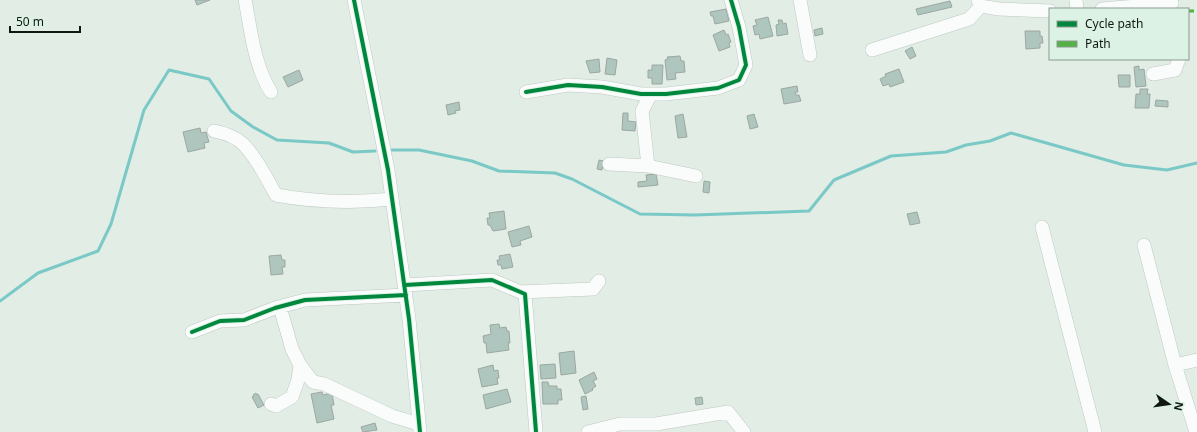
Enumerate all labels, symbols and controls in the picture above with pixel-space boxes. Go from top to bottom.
scale bar [10,8,80,34]
legend [1049,8,1189,60]
text: 50 m [16,13,44,30]
text: Cycle path [1085,15,1143,32]
text: Path [1085,35,1111,52]
north arrow [1149,384,1189,424]
text: N [1171,400,1188,412]

